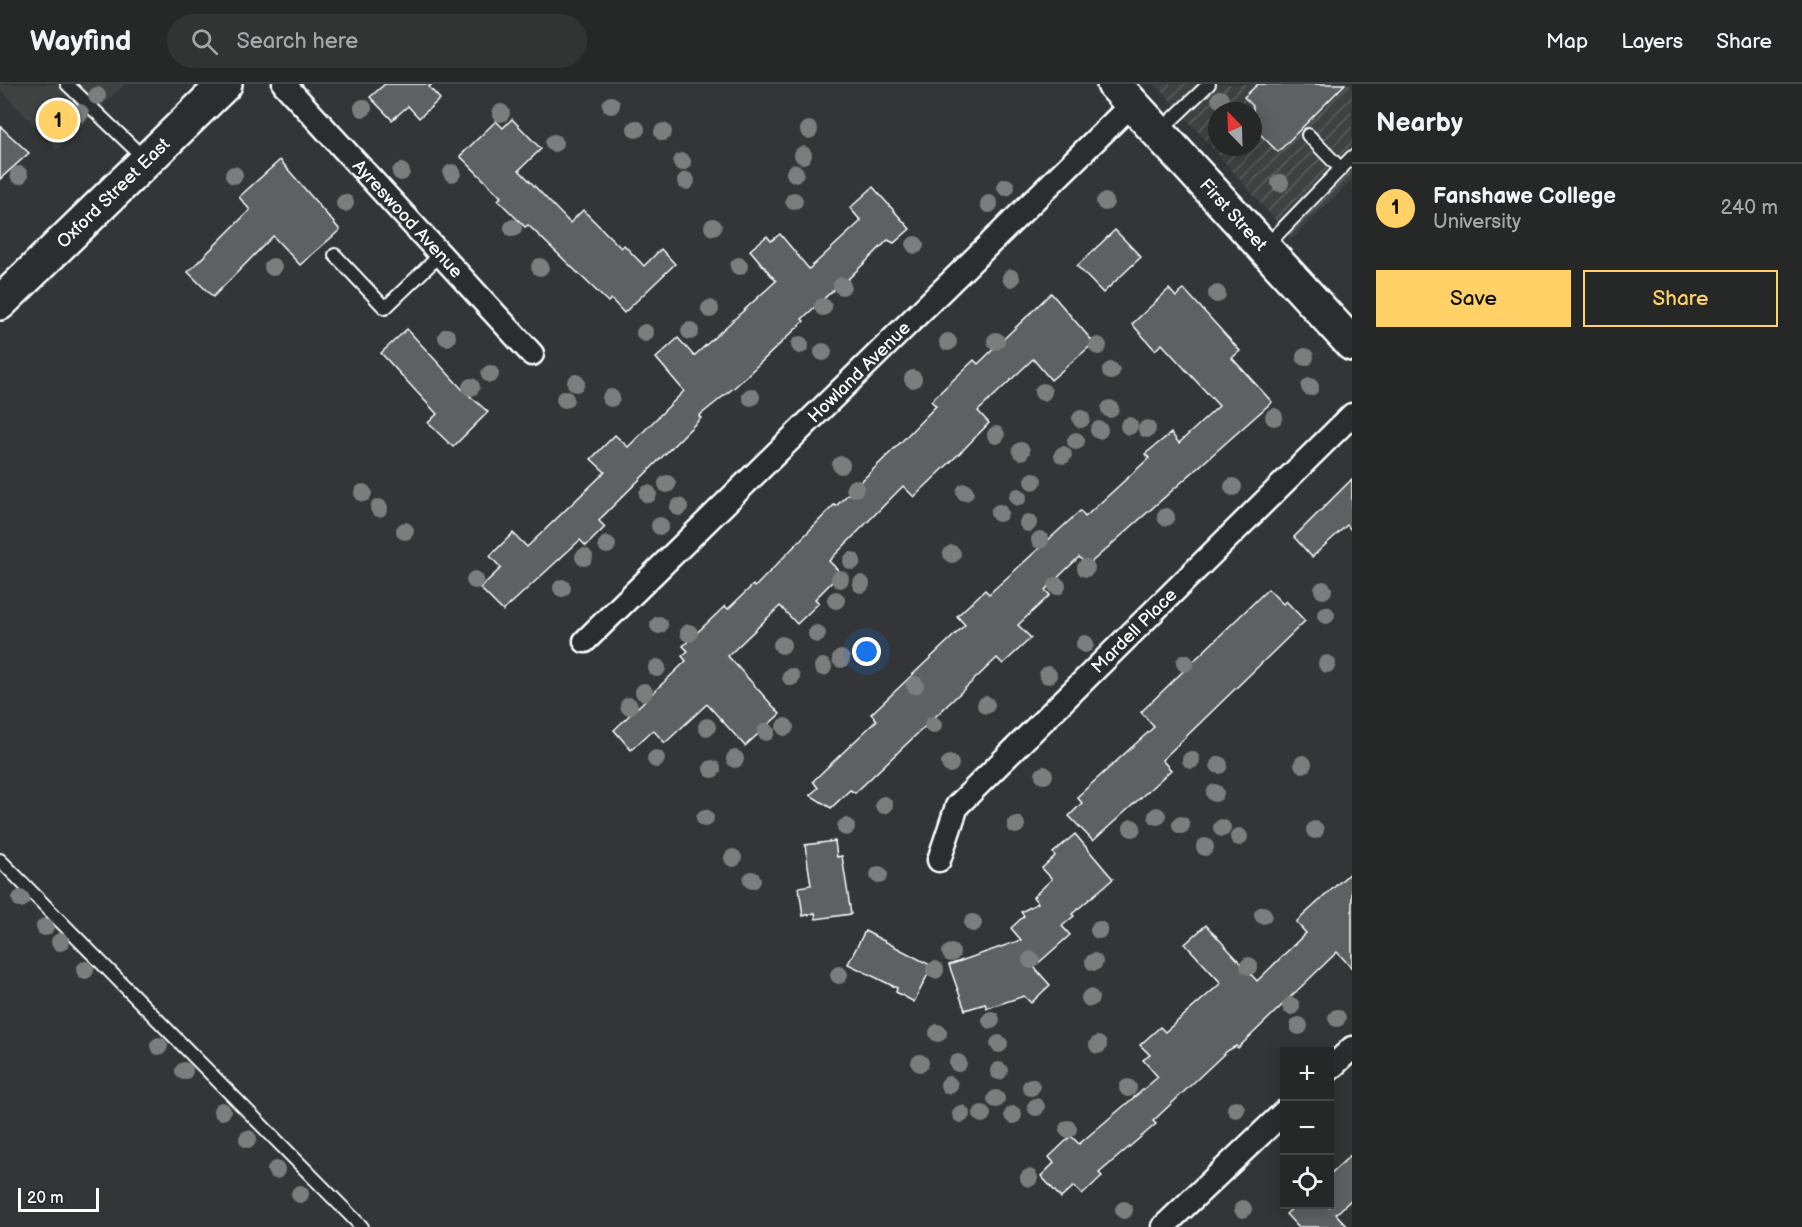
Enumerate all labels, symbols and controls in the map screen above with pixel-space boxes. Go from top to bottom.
search box [167,14,587,68]
text: Wayfind [30,25,131,58]
icon: search [188,25,221,58]
text: Search here [236,28,358,55]
text: Map [1546,29,1588,54]
text: Layers [1621,29,1683,54]
text: Share [1716,29,1772,54]
pin: 1 [38,98,78,142]
north arrow [1208,102,1262,156]
text: Nearby [1376,108,1463,139]
street label: Oxford Street East [52,133,174,252]
street label: Ayreswood Avenue [348,155,467,282]
street label: First Street [1195,174,1272,255]
text: Fanshawe College [1433,183,1616,210]
text: 1 [1391,196,1400,220]
text: 240 m [1721,196,1778,220]
text: University [1433,210,1521,234]
button: Save [1376,270,1571,327]
button: Share [1583,270,1778,327]
street label: Howland Avenue [803,317,915,427]
street label: Mardell Place [1087,584,1181,677]
your location [852,637,881,666]
map controls [1280,1047,1334,1209]
button: + [1280,1047,1334,1101]
button: − [1280,1101,1334,1155]
button: locate [1280,1155,1334,1209]
scale bar [18,1185,99,1212]
text: 20 m [27,1189,63,1208]

